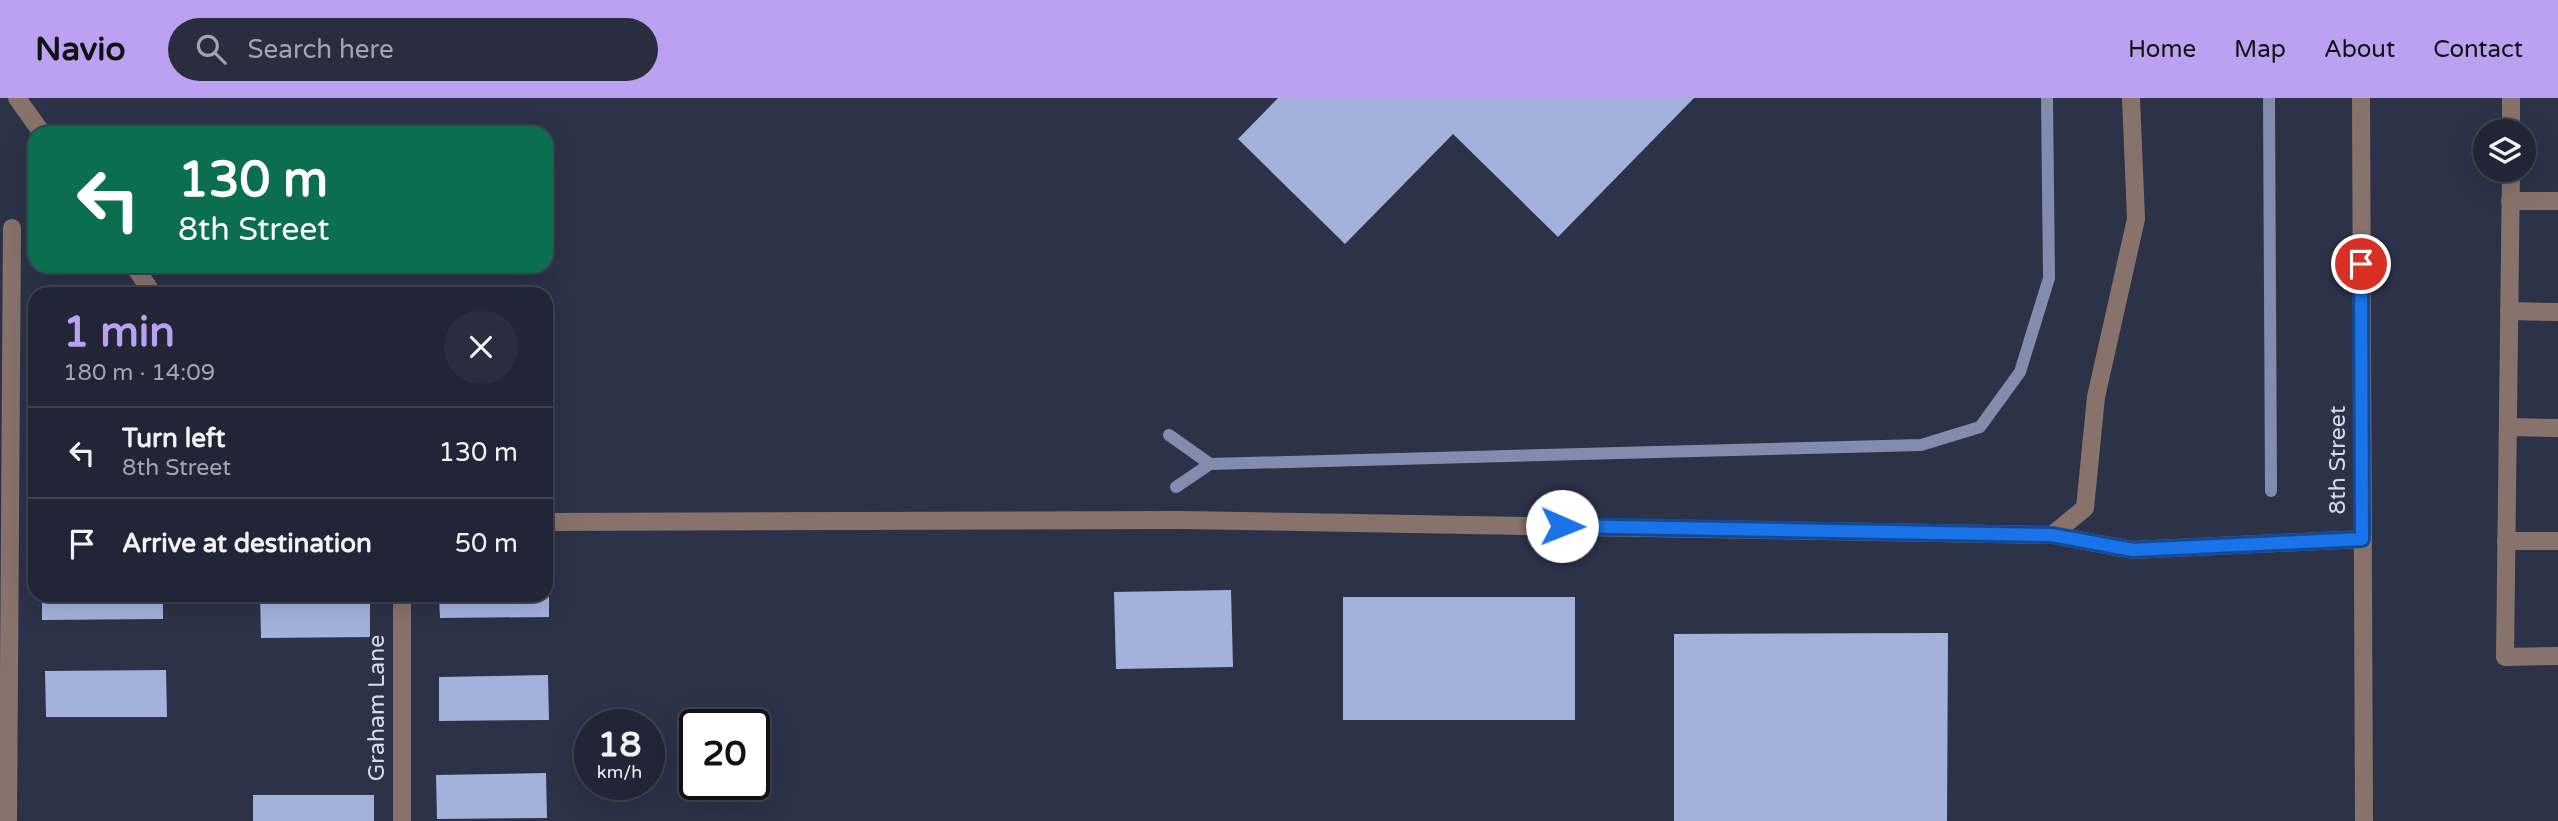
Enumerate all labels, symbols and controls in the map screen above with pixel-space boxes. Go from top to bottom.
search box [168,18,658,81]
text: Navio [35,30,126,69]
icon: search [192,30,230,68]
text: Search here [248,34,394,65]
text: Home [2128,35,2196,64]
text: Map [2234,35,2286,64]
text: About [2324,35,2395,64]
text: Contact [2433,35,2523,64]
map controls [2473,119,2536,182]
button: layers [2473,119,2536,182]
text: 130 m [178,151,328,210]
icon: left [63,154,154,245]
text: 8th Street [178,211,330,249]
pin [2331,234,2391,294]
icon: arrive [2342,245,2380,283]
text: 1 min [63,307,175,358]
button: close [444,310,518,384]
text: 180 m · 14:09 [63,359,215,387]
street label: 8th Street [2324,405,2352,514]
text: Turn left [122,423,225,454]
icon: left [63,434,101,472]
text: 130 m [438,437,518,468]
text: 8th Street [122,454,231,482]
position arrow [1525,489,1599,563]
icon: arrive [63,525,101,563]
text: Arrive at destination [122,528,372,559]
text: 50 m [455,528,518,559]
street label: Graham Lane [363,635,391,781]
speed limit sign: 20 [679,709,770,800]
text: 18 [598,724,641,766]
text: km/h [597,761,642,783]

